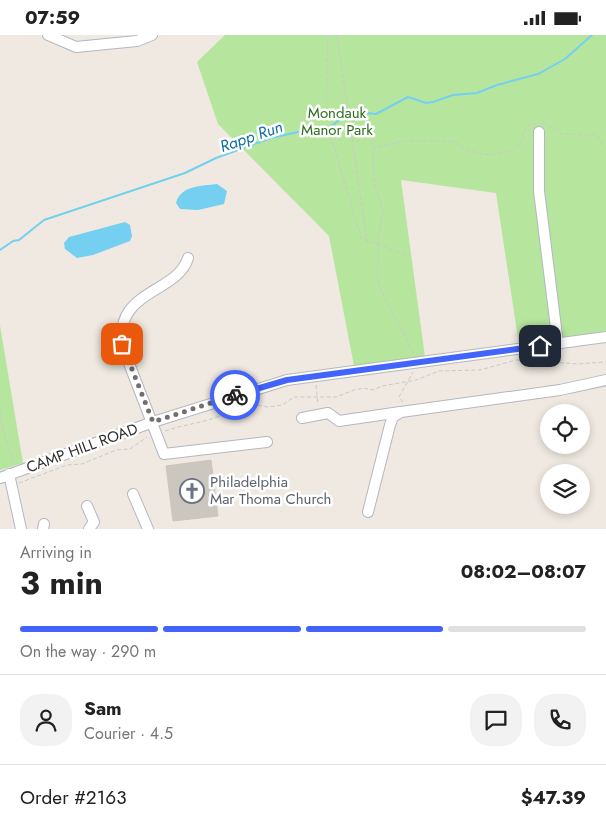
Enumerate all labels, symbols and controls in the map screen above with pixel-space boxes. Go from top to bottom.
text: 07:59 [25,4,80,31]
park label: Mondauk Manor Park [301,102,373,141]
water label: Rapp Run [217,115,286,158]
pin [101,323,143,365]
pin [519,325,561,367]
icon: bag [108,330,136,358]
icon: home [526,332,554,360]
courier [210,370,260,420]
icon: bike [221,381,249,409]
map controls [540,404,590,514]
button: locate [540,404,590,454]
street label: CAMP HILL ROAD [23,418,141,478]
button: layers [540,464,590,514]
place label: Philadelphia Mar Thoma Church [210,471,331,510]
church icon: Philadelphia Mar Thoma Church [179,478,205,504]
text: Arriving in [20,541,92,564]
text: 08:02–08:07 [461,558,586,585]
text: 3 min [20,560,103,606]
text: On the way · 290 m [20,640,156,663]
button: person [20,694,72,746]
button: chat [470,694,522,746]
button: phone [534,694,586,746]
text: Sam [84,695,122,722]
text: Courier · 4.5 [84,722,173,745]
text: Order #2163 [20,784,127,811]
text: $47.39 [521,784,586,811]

